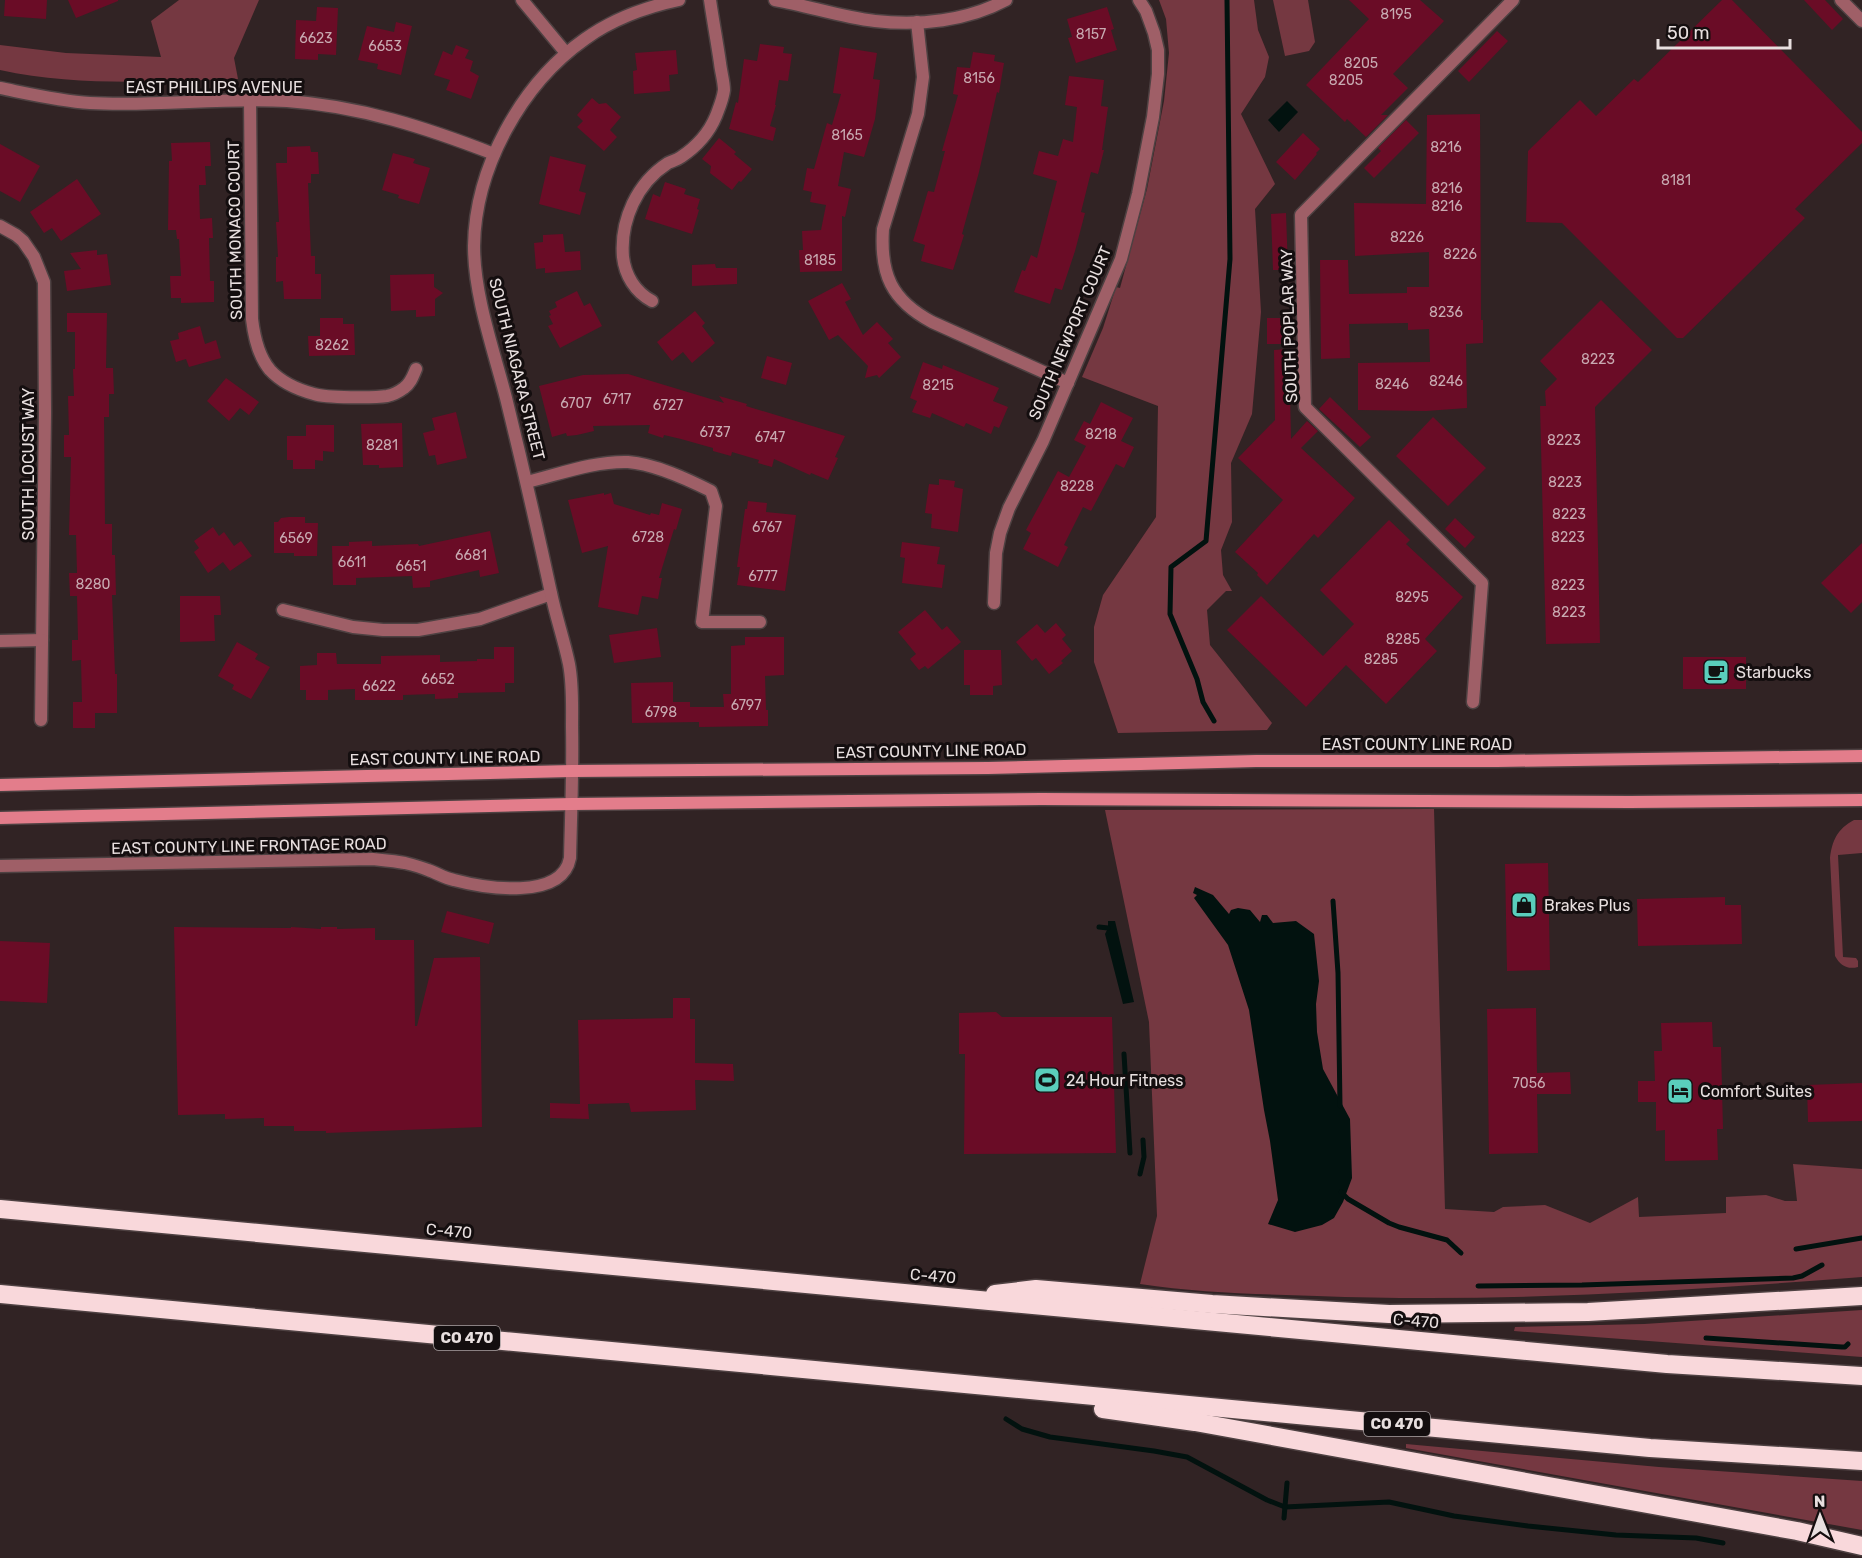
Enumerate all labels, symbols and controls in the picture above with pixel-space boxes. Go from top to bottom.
house number: 8195 [1380,6,1412,23]
scale bar [1658,12,1790,50]
text: 50 m [1667,22,1710,44]
house number: 8157 [1076,26,1106,43]
house number: 6623 [299,30,333,47]
house number: 6653 [368,38,402,55]
house number: 8205 [1344,55,1378,72]
house number: 8156 [963,70,995,87]
house number: 8205 [1329,72,1363,89]
street label: EAST PHILLIPS AVENUE [125,78,303,97]
house number: 8165 [831,127,863,144]
house number: 8216 [1430,139,1462,156]
street label: SOUTH MONACO COURT [224,140,246,320]
house number: 8181 [1661,172,1691,189]
house number: 8216 [1431,180,1463,197]
house number: 8216 [1431,198,1463,215]
house number: 8226 [1390,229,1424,246]
street label: SOUTH NEWPORT COURT [1025,243,1115,423]
house number: 8226 [1443,246,1477,263]
street label: SOUTH POPLAR WAY [1277,249,1301,403]
house number: 8185 [804,252,836,269]
street label: SOUTH NIAGARA STREET [485,276,549,462]
house number: 8236 [1429,304,1463,321]
house number: 8262 [315,337,349,354]
house number: 8223 [1581,351,1615,368]
house number: 8246 [1429,373,1463,390]
house number: 8246 [1375,376,1409,393]
house number: 8215 [922,377,954,394]
street label: SOUTH LOCUST WAY [19,388,38,540]
house number: 6717 [603,391,631,408]
house number: 6707 [560,395,592,412]
house number: 6727 [653,397,683,414]
house number: 6737 [700,424,730,441]
house number: 8218 [1085,426,1117,443]
house number: 6747 [755,429,785,446]
house number: 8223 [1547,432,1581,449]
house number: 8281 [366,437,398,454]
house number: 8223 [1548,474,1582,491]
house number: 8228 [1060,478,1094,495]
house number: 8223 [1552,506,1586,523]
house number: 6767 [752,519,782,536]
house number: 6728 [632,529,664,546]
house number: 8223 [1551,529,1585,546]
house number: 6569 [279,530,313,547]
house number: 6681 [455,547,487,564]
house number: 6611 [338,554,366,571]
house number: 6651 [396,558,426,575]
house number: 6777 [748,568,778,585]
house number: 8280 [76,576,111,593]
house number: 8223 [1551,577,1585,594]
house number: 8295 [1395,589,1429,606]
house number: 8223 [1552,604,1586,621]
house number: 8285 [1386,631,1420,648]
house number: 8285 [1364,651,1398,668]
cafe icon: Starbucks [1701,657,1731,687]
place label: Starbucks [1736,663,1811,682]
house number: 6652 [421,671,455,688]
house number: 6622 [362,678,396,695]
house number: 6797 [731,697,761,714]
house number: 6798 [645,704,677,721]
street label: EAST COUNTY LINE ROAD [1322,735,1512,754]
street label: EAST COUNTY LINE ROAD [835,740,1027,762]
street label: EAST COUNTY LINE ROAD [349,747,541,769]
street label: EAST COUNTY LINE FRONTAGE ROAD [111,834,387,858]
shop icon: Brakes Plus [1509,890,1539,920]
place label: Brakes Plus [1544,896,1630,915]
sports icon: 24 Hour Fitness [1032,1065,1062,1095]
place label: 24 Hour Fitness [1066,1071,1183,1090]
house number: 7056 [1513,1075,1545,1092]
hotel icon: Comfort Suites [1665,1076,1695,1106]
place label: Comfort Suites [1700,1082,1812,1101]
street label: C-470 [425,1220,473,1242]
street label: C-470 [909,1265,957,1287]
street label: C-470 [1392,1310,1440,1332]
road number: CO 470 [434,1326,500,1350]
road number: CO 470 [1364,1412,1430,1436]
north arrow [1790,1486,1850,1546]
text: N [1814,1492,1826,1511]

